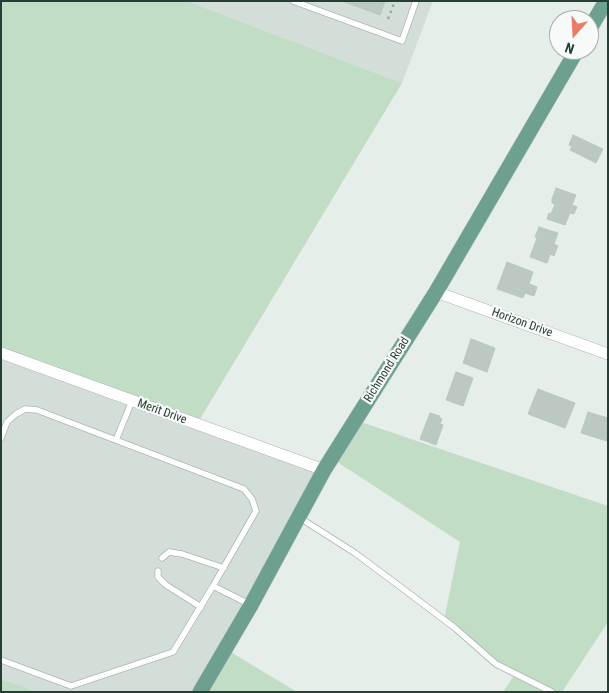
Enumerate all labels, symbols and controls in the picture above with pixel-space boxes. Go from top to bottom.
north arrow [549,10,599,60]
text: N [563,39,576,57]
street label: Horizon Drive [490,305,554,341]
street label: Richmond Road [361,335,413,405]
street label: Merit Drive [135,396,189,428]

